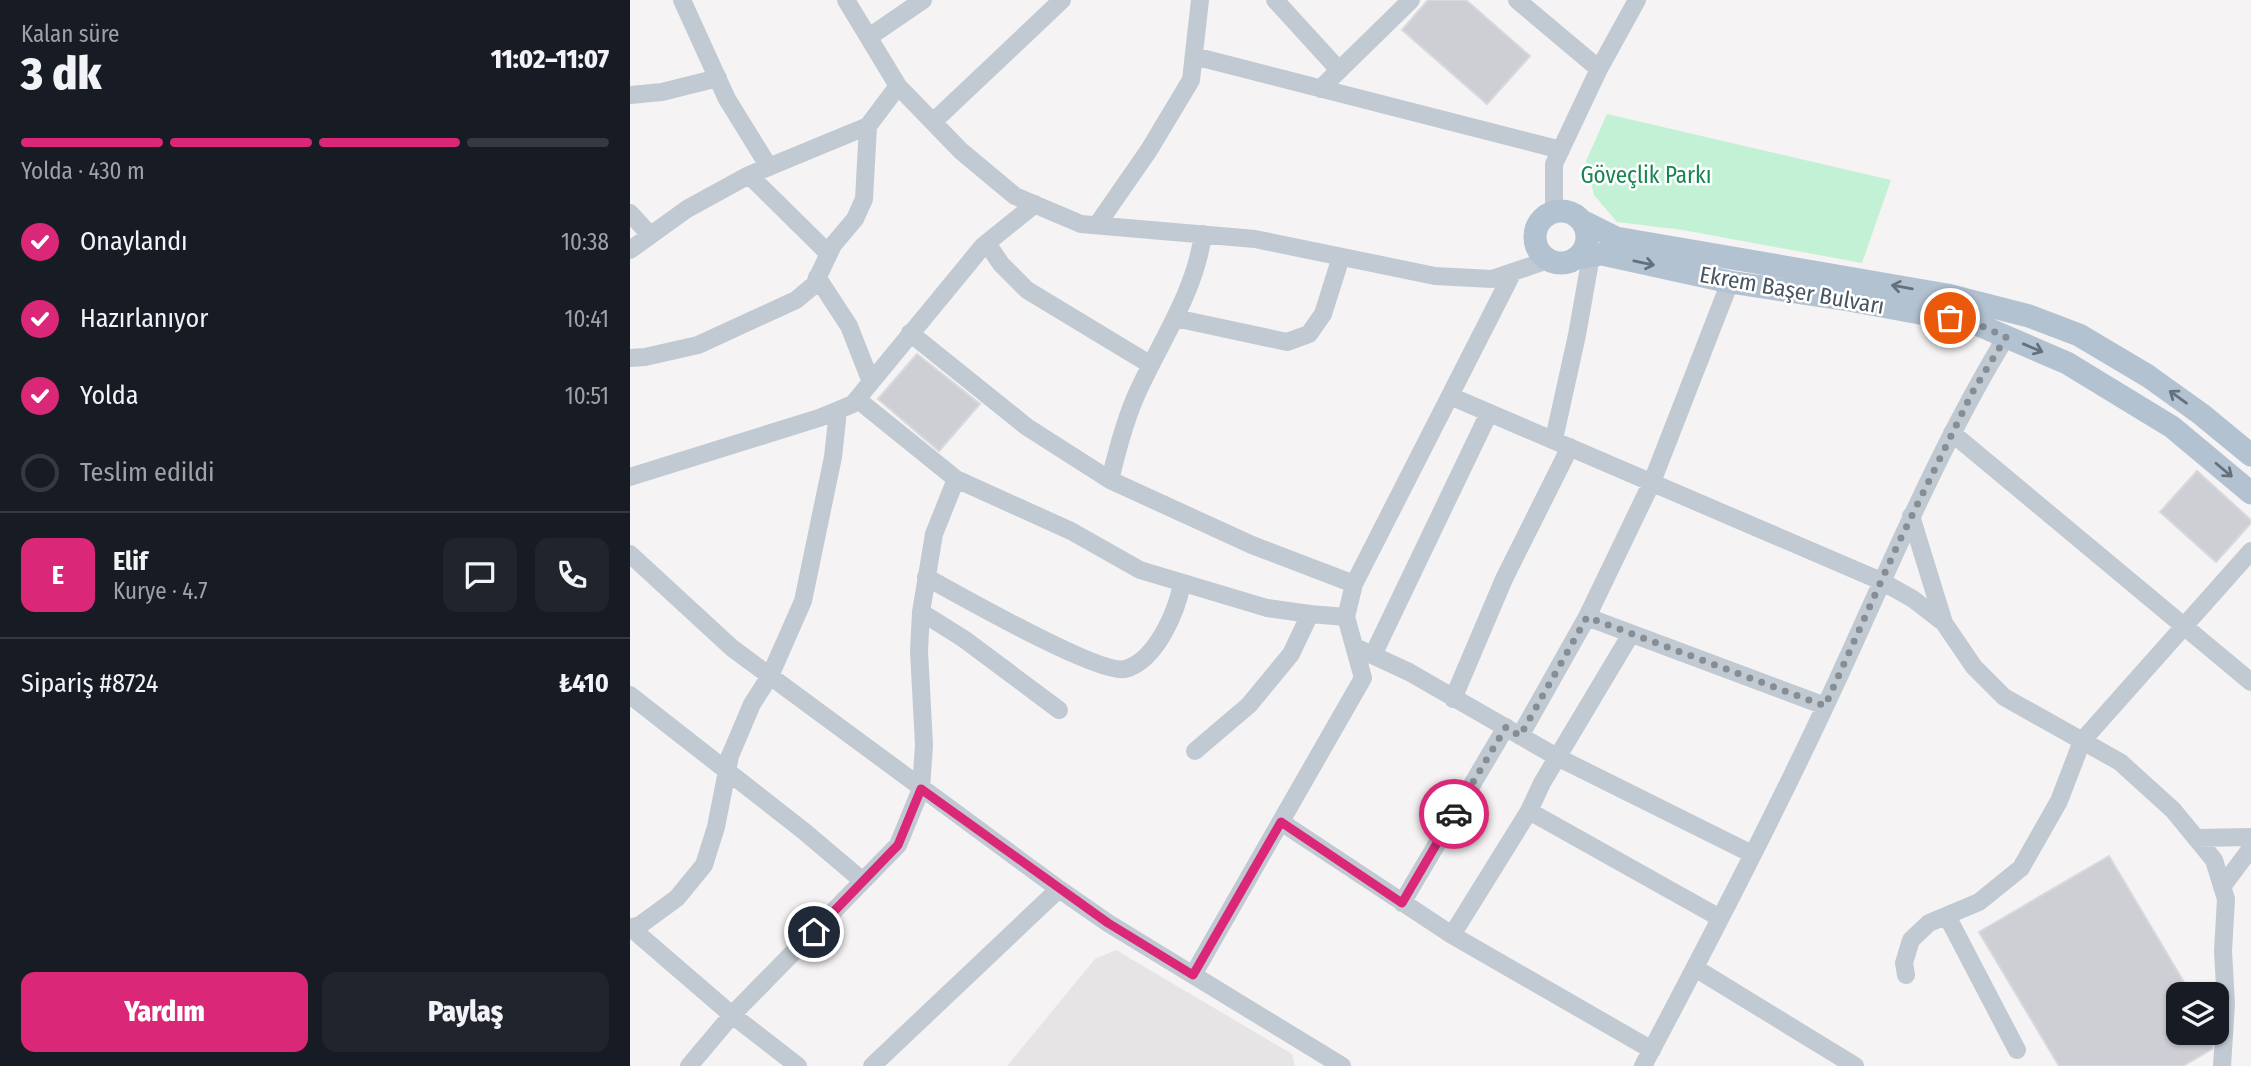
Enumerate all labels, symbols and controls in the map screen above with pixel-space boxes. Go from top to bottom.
text: Kalan süre [21,20,119,48]
text: 11:02–11:07 [491,44,609,75]
text: 3 dk [21,46,101,101]
text: Yolda · 430 m [21,157,145,185]
park label: Göveçlik Parkı [1580,161,1712,189]
icon: check [21,223,59,261]
text: Onaylandı [80,226,188,257]
text: 10:38 [561,228,609,256]
one-way arrow [1632,257,1655,271]
street label: Ekrem Başer Bulvarı [1697,260,1887,320]
one-way arrow [1891,280,1914,293]
pin [1920,288,1980,348]
icon: bag [1931,299,1969,337]
icon: check [21,300,59,338]
text: Hazırlanıyor [80,303,208,334]
text: 10:41 [564,305,609,333]
one-way arrow [2022,342,2043,355]
icon: check [21,377,59,415]
text: Yolda [80,380,139,411]
text: 10:51 [565,382,609,410]
one-way arrow [2169,390,2188,405]
text: Teslim edildi [80,457,215,488]
one-way arrow [2214,462,2232,478]
button: chat [443,538,517,612]
button: phone [535,538,609,612]
text: Elif [113,546,147,577]
text: E [52,560,64,591]
text: Kurye · 4.7 [113,577,208,605]
text: Sipariş #8724 [21,668,158,699]
text: ₺410 [559,668,609,699]
courier [1419,779,1489,849]
icon: car [1435,795,1473,833]
pin [784,902,844,962]
icon: home [795,913,833,951]
button: Yardım [21,972,308,1052]
button: Paylaş [322,972,609,1052]
map controls [2166,982,2229,1045]
button: layers [2166,982,2229,1045]

